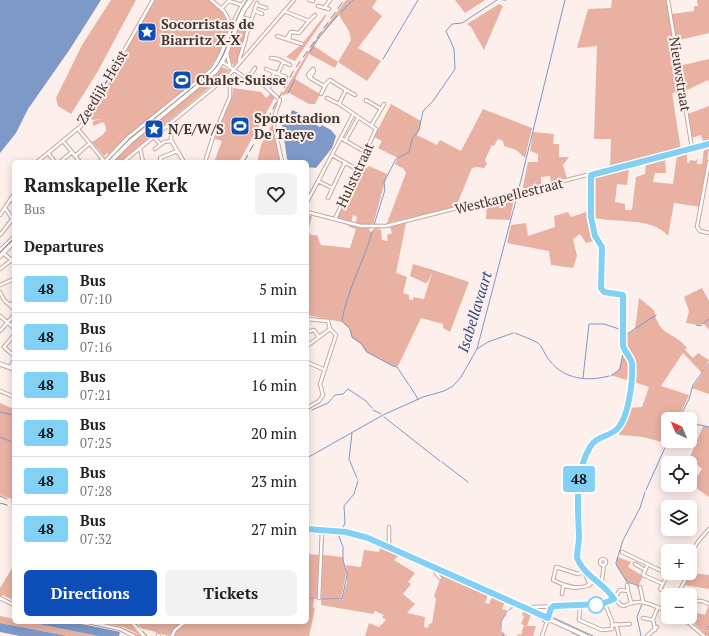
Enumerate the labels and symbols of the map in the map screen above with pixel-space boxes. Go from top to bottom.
place label: Socorristas de Biarritz X-X [161,14,255,49]
place icon: Socorristas de Biarritz X-X [136,21,158,43]
street label: Nieuwstraat [665,35,696,114]
street label: Zeedijk-Heist [72,45,132,128]
sports icon: Chalet-Suisse [171,69,193,91]
place label: Chalet-Suisse [196,70,287,89]
place label: Sportstadion De Taeye [254,108,340,143]
sports icon: Sportstadion De Taeye [229,115,251,137]
place icon: N/E/W/S [143,118,165,140]
place label: N/E/W/S [168,119,224,138]
street label: Hulststraat [331,138,378,210]
street label: Westkapellestraat [453,173,566,218]
water label: Isabellavaart [452,268,496,356]
north arrow [661,412,697,448]
line badge: 48 [561,466,597,492]
unlabelled marker [587,596,605,614]

